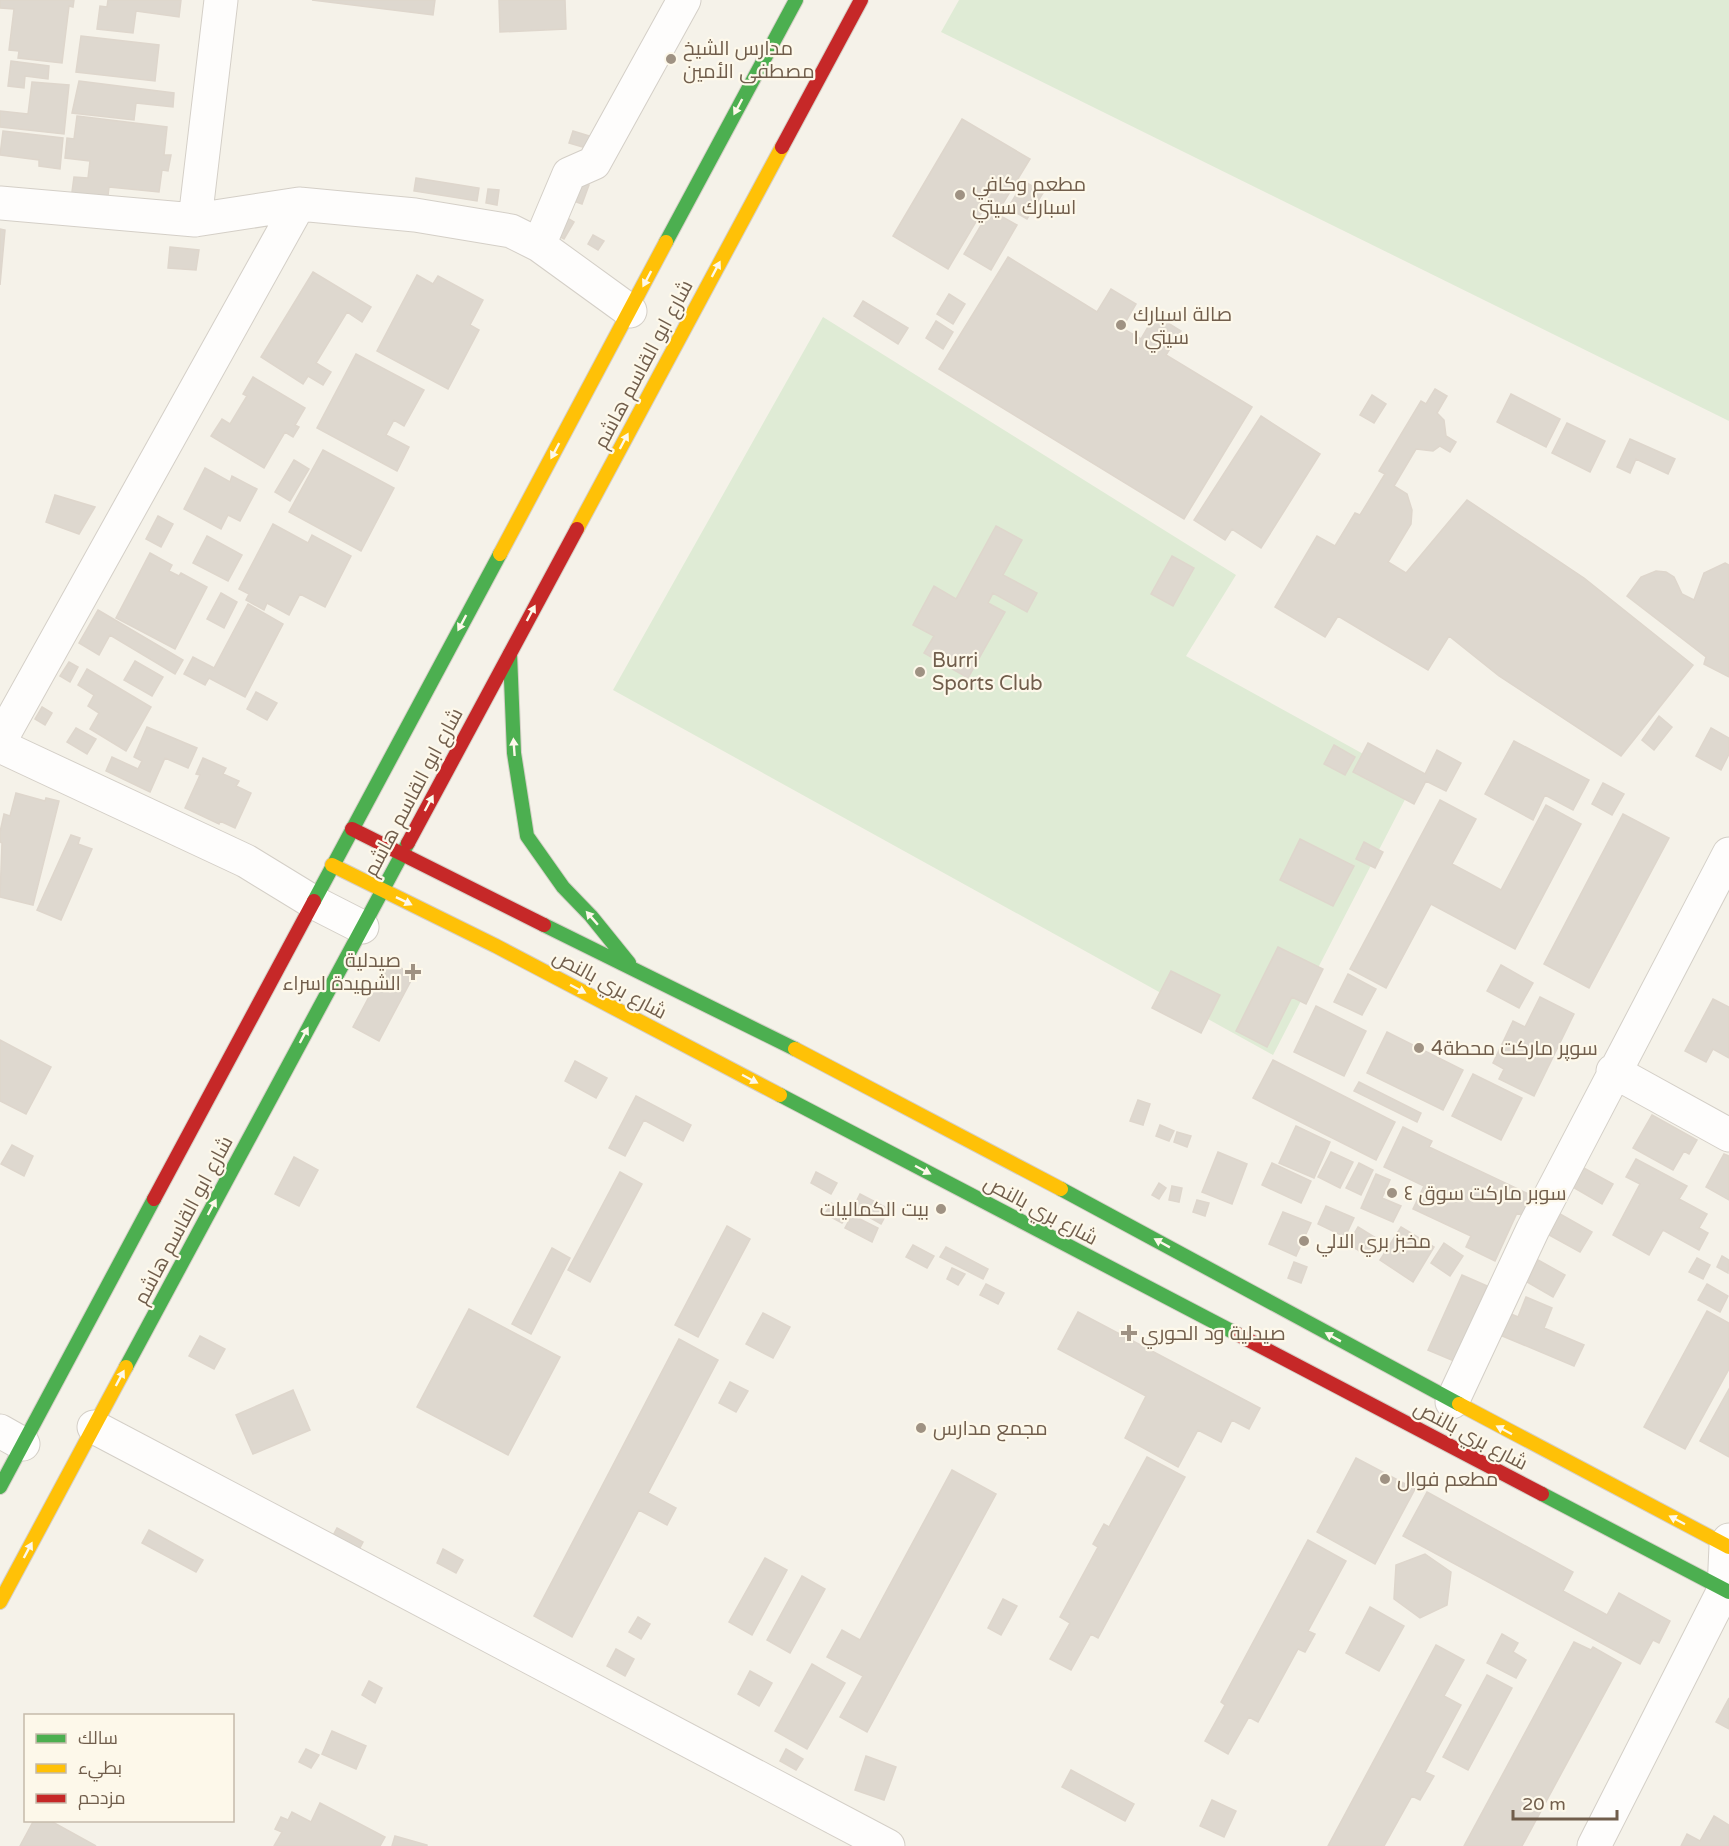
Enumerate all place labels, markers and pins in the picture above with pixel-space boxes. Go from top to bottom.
place label: مدارس الشيخ مصطفى الأمين [683,37,815,84]
marker: مدارس الشيخ مصطفى الأمين [664,52,678,66]
place label: مطعم وكافي اسبارك سيتي [972,173,1086,223]
marker: مطعم وكافي اسبارك سيتي [953,188,967,202]
place label: صالة اسبارك سيتي ١ [1133,303,1232,353]
marker: صالة اسبارك سيتي ١ [1114,318,1128,332]
place label: Burri Sports Club [932,649,1043,696]
marker: Burri Sports Club [913,665,927,679]
place label: صيدلية الشهيدة اسراء [282,949,401,996]
marker: صيدلية الشهيدة اسراء [406,965,420,979]
place label: سوپر مارکت محطة4 [1431,1037,1598,1061]
marker: سوپر مارکت محطة4 [1412,1041,1426,1055]
place label: سوبر ماركت سوق ٤ [1404,1182,1567,1206]
marker: سوبر ماركت سوق ٤ [1385,1186,1399,1200]
place label: بيت الكماليات [820,1198,929,1222]
marker: بيت الكماليات [934,1202,948,1216]
place label: مخبز بري الالي [1316,1230,1431,1257]
marker: مخبز بري الالي [1297,1234,1311,1248]
place label: صيدلية ود الحوري [1141,1322,1286,1349]
marker: صيدلية ود الحوري [1122,1326,1136,1340]
place label: مجمع مدارس [933,1417,1048,1442]
marker: مجمع مدارس [914,1421,928,1435]
place label: مطعم فوال [1397,1468,1498,1493]
marker: مطعم فوال [1378,1472,1392,1486]

